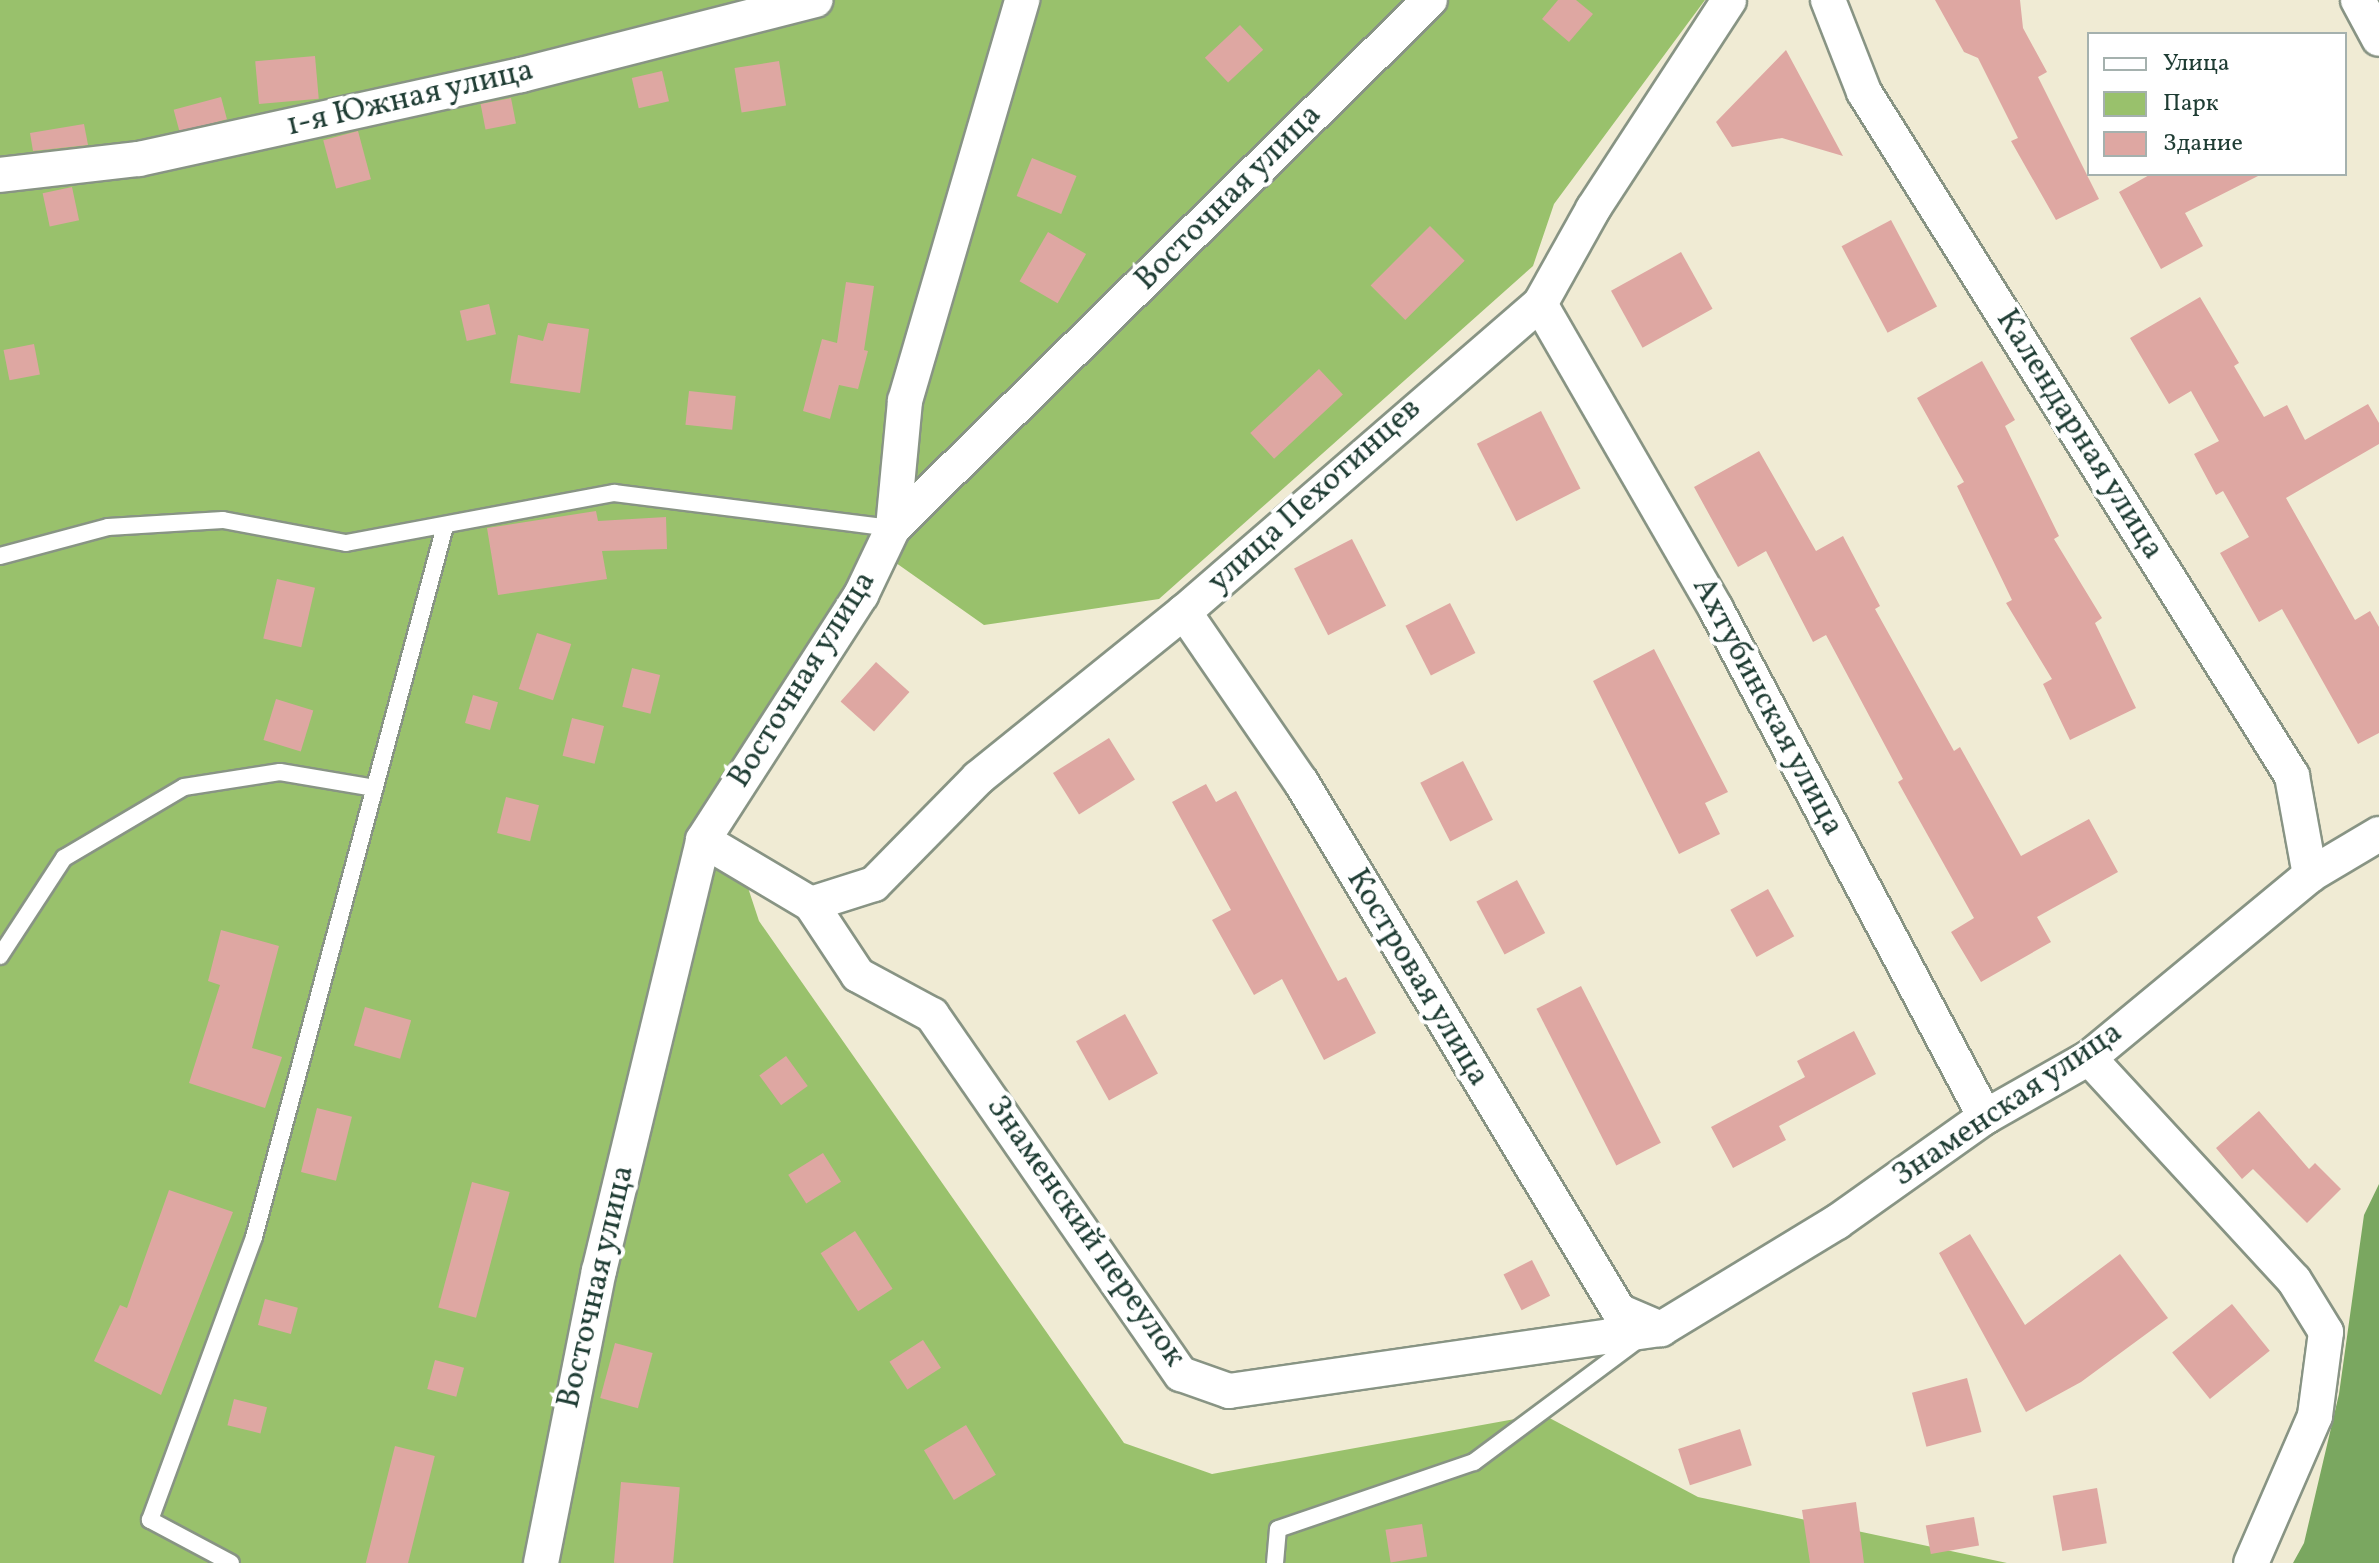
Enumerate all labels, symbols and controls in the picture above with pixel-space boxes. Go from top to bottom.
legend [2087,32,2347,176]
text: Улица [2163,47,2230,81]
street label: 1-я Южная улица [282,52,538,146]
text: Парк [2163,87,2219,121]
street label: Восточная улица [1127,96,1331,300]
text: Здание [2163,127,2243,161]
street label: Календарная улица [1986,302,2172,568]
street label: улица Пехотинцев [1201,390,1429,602]
street label: Восточная улица [721,564,885,796]
street label: Ахтубинская улица [1682,571,1852,843]
street label: Костровая улица [1337,862,1497,1094]
street label: Знаменская улица [1885,1014,2131,1196]
street label: Знаменский переулок [977,1089,1193,1375]
street label: Восточная улица [550,1161,644,1413]

